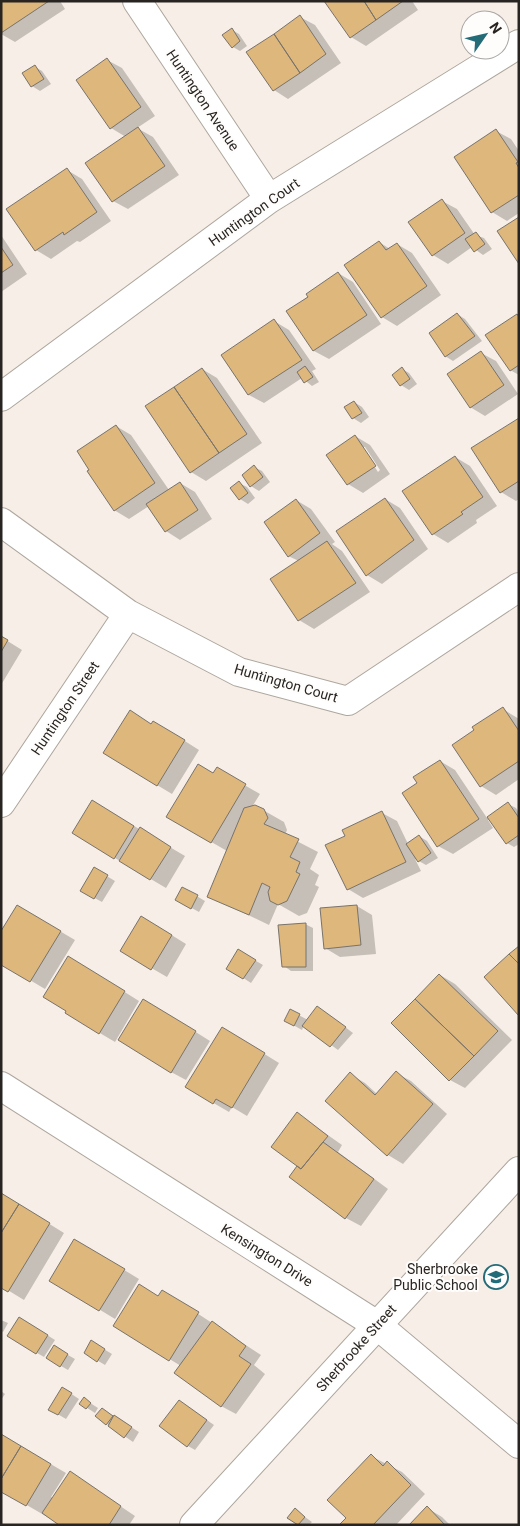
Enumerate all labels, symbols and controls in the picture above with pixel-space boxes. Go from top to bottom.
north arrow [460,10,510,60]
text: N [486,19,505,36]
street label: Huntington Avenue [163,46,243,154]
street label: Huntington Court [206,174,303,249]
street label: Huntington Street [28,658,103,758]
street label: Huntington Court [232,661,340,706]
street label: Kensington Drive [218,1220,316,1290]
place label: Sherbrooke Public School [393,1261,478,1293]
school or university icon: Sherbrooke Public School [483,1264,509,1290]
street label: Sherbrooke Street [313,1301,400,1395]

